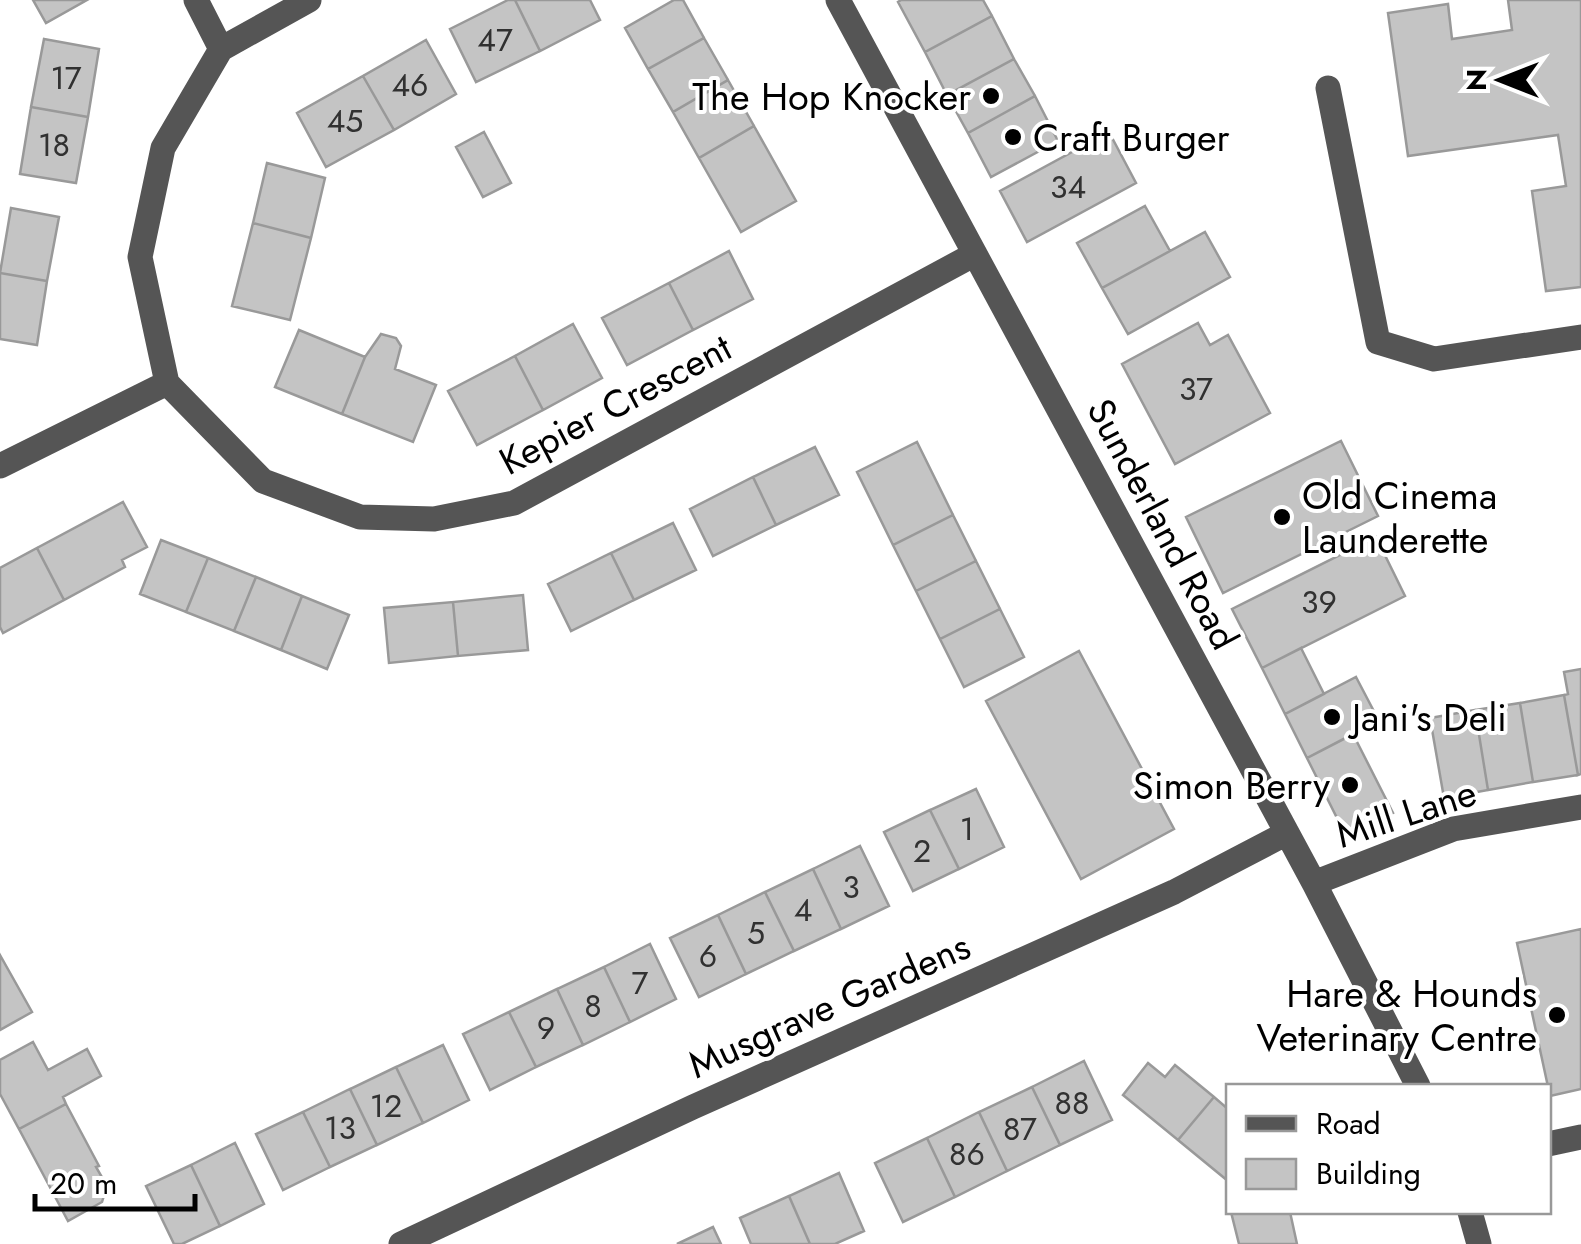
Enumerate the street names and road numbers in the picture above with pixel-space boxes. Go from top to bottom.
street label: Kepier Crescent [489,320,741,488]
street label: Sunderland Road [1074,389,1252,659]
street label: Mill Lane [1329,765,1483,861]
street label: Musgrave Gardens [679,918,979,1092]

